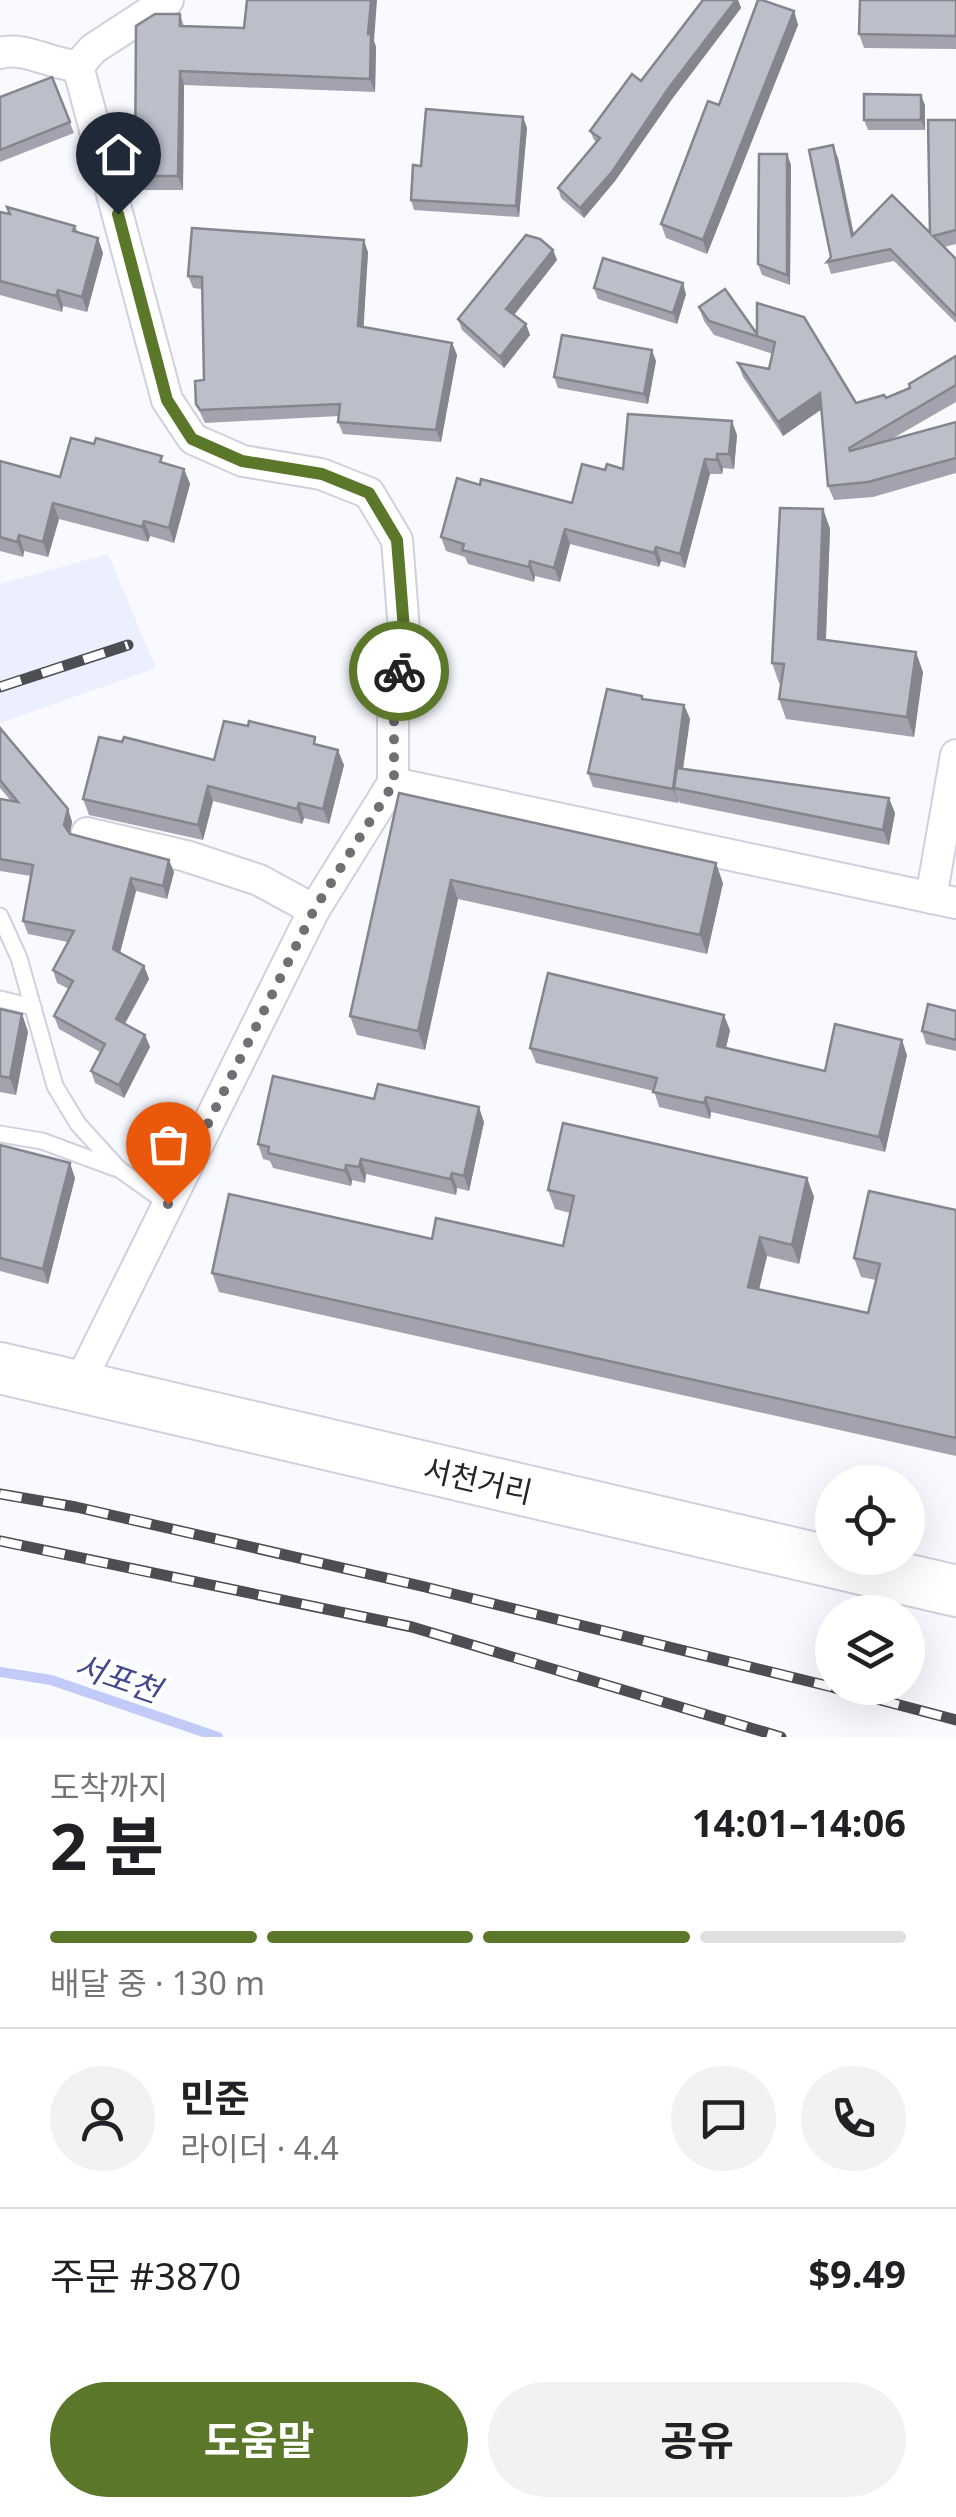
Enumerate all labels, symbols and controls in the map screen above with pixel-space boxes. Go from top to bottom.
pin [76,112,161,215]
icon: home [91,127,146,182]
courier [349,621,449,721]
icon: bike [372,644,427,699]
pin [126,1102,211,1205]
icon: bag [141,1117,196,1172]
street label: 서천거리 [420,1448,536,1512]
map controls [815,1465,925,1705]
button: locate [815,1465,925,1575]
button: layers [815,1595,925,1705]
water label: 서포천 [69,1642,170,1713]
text: 도착까지 [50,1765,168,1808]
text: 14:01–14:06 [692,1796,906,1848]
text: 2 분 [50,1801,164,1889]
text: 배달 중 · 130 m [50,1961,265,2004]
button: person [50,2066,155,2171]
button: chat [671,2066,776,2171]
button: phone [801,2066,906,2171]
text: 민준 [180,2071,250,2123]
text: 라이더 · 4.4 [180,2126,339,2169]
text: $9.49 [808,2247,906,2299]
text: 주문 #3870 [50,2249,241,2301]
button: 도움말 [50,2382,468,2497]
button: 공유 [488,2382,906,2497]

